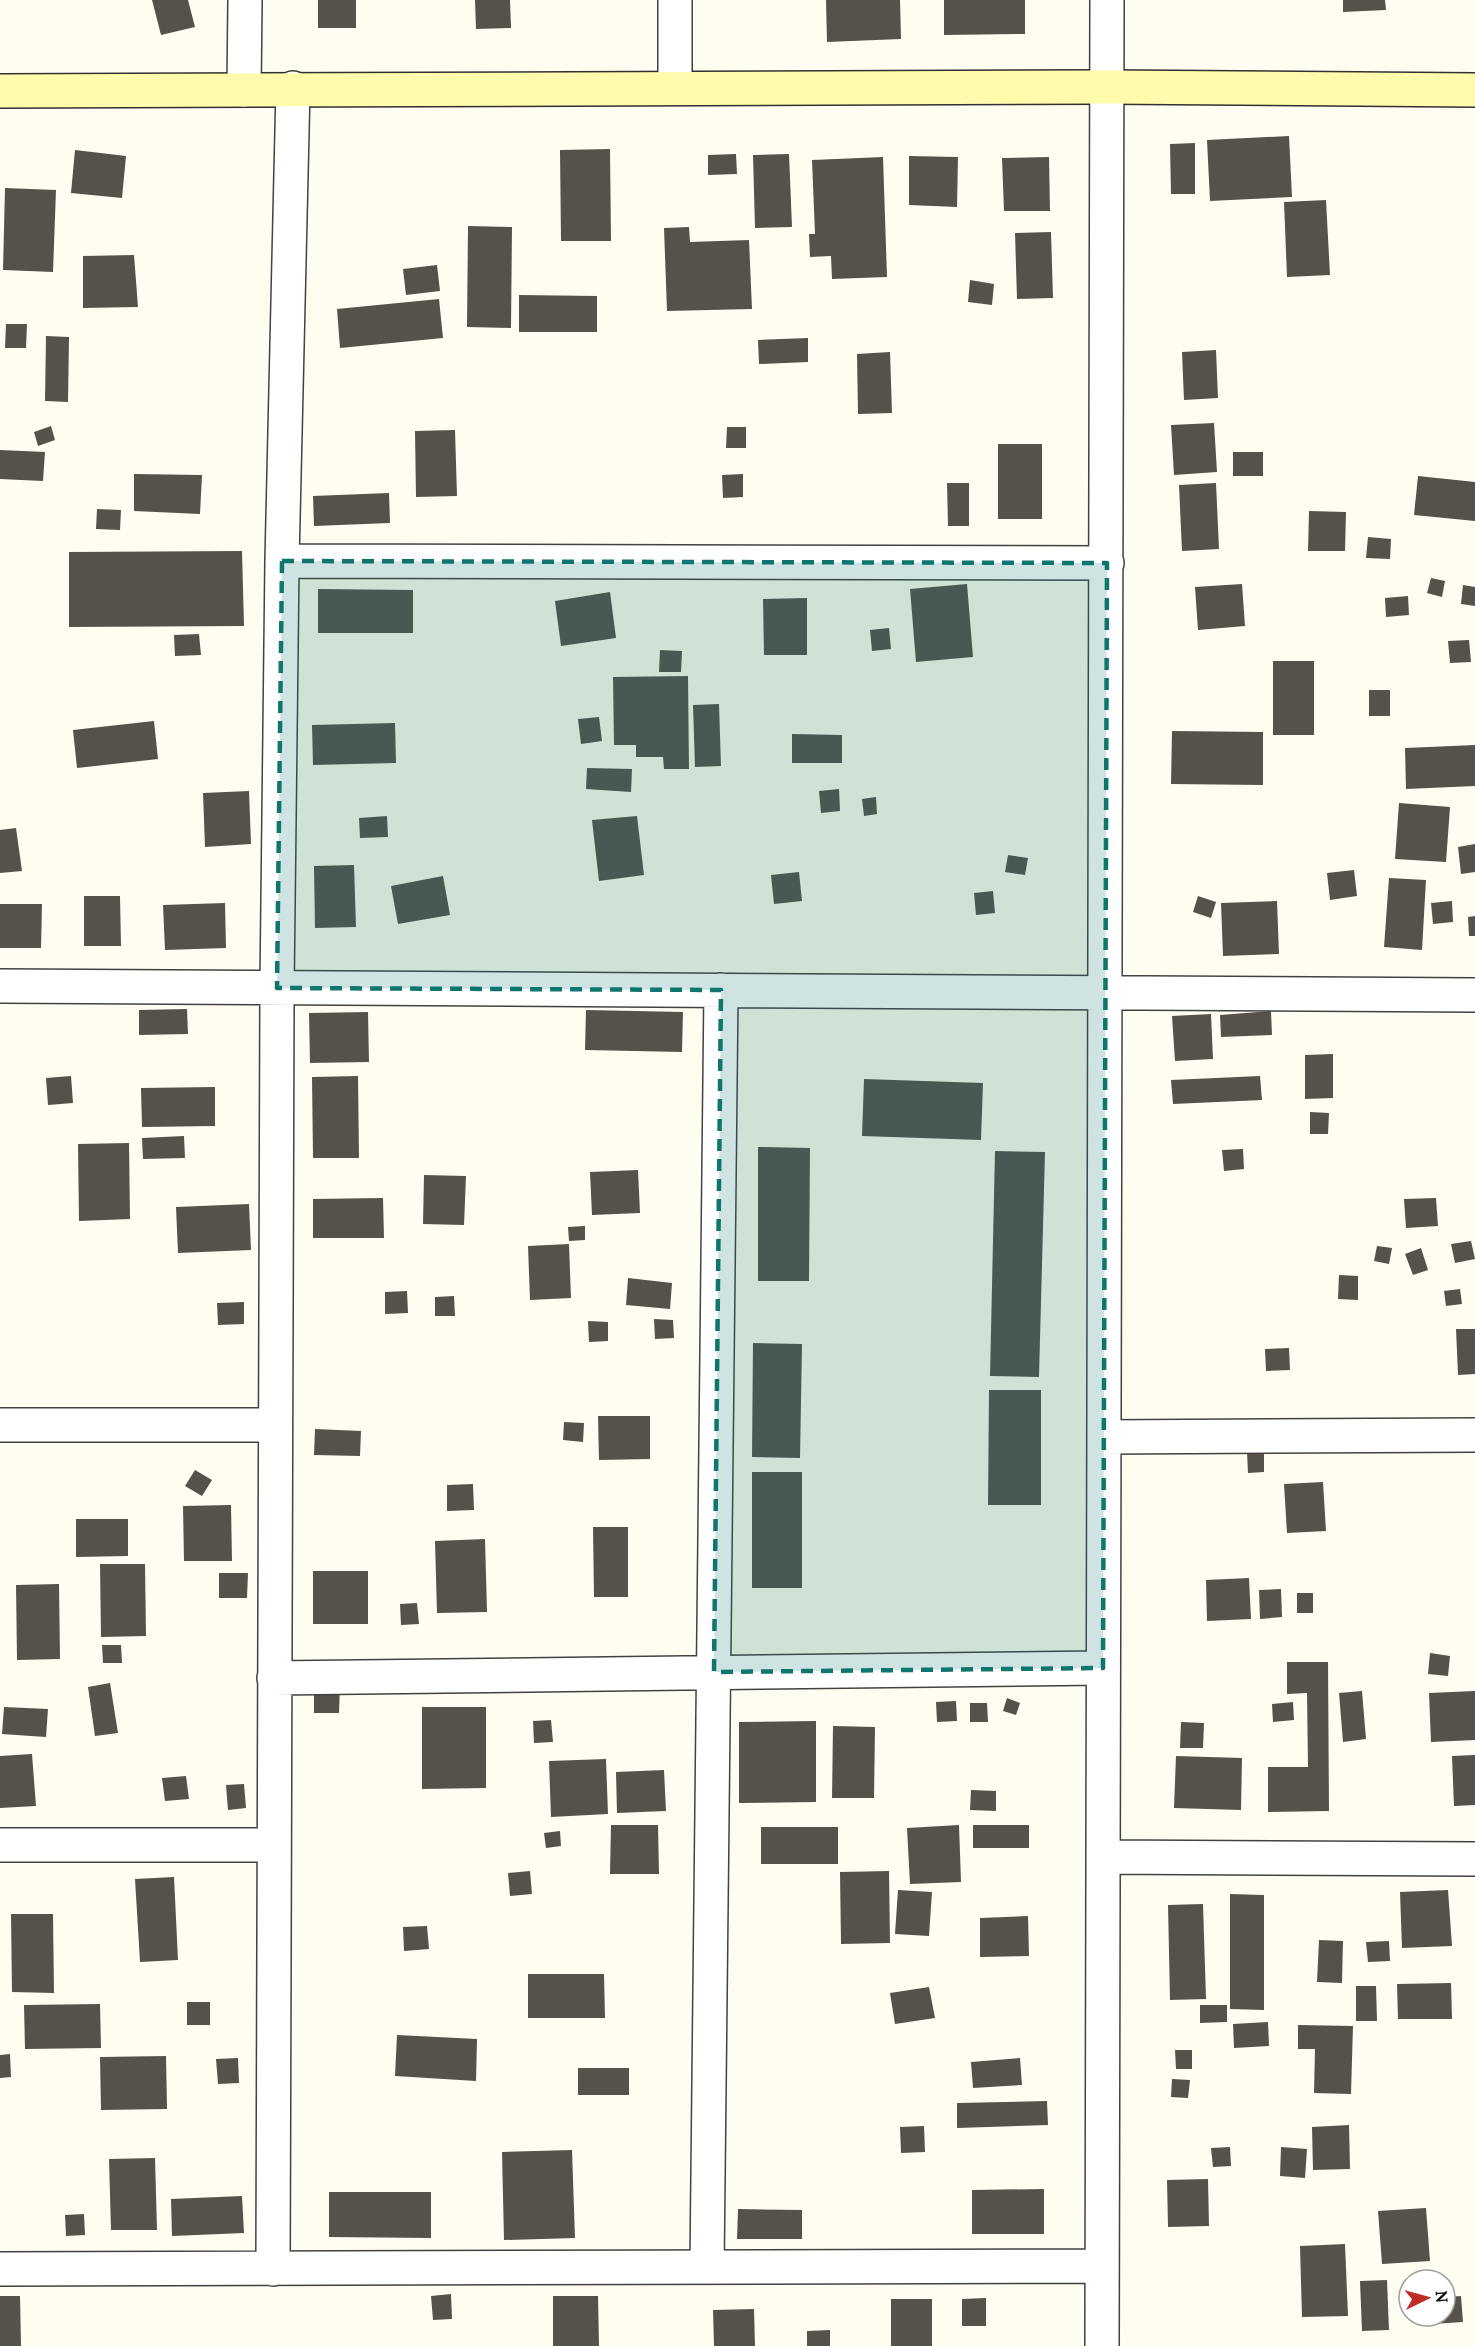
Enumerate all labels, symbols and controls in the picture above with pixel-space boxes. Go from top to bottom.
north arrow [1397,2268,1457,2328]
text: N [1431,2290,1452,2304]

